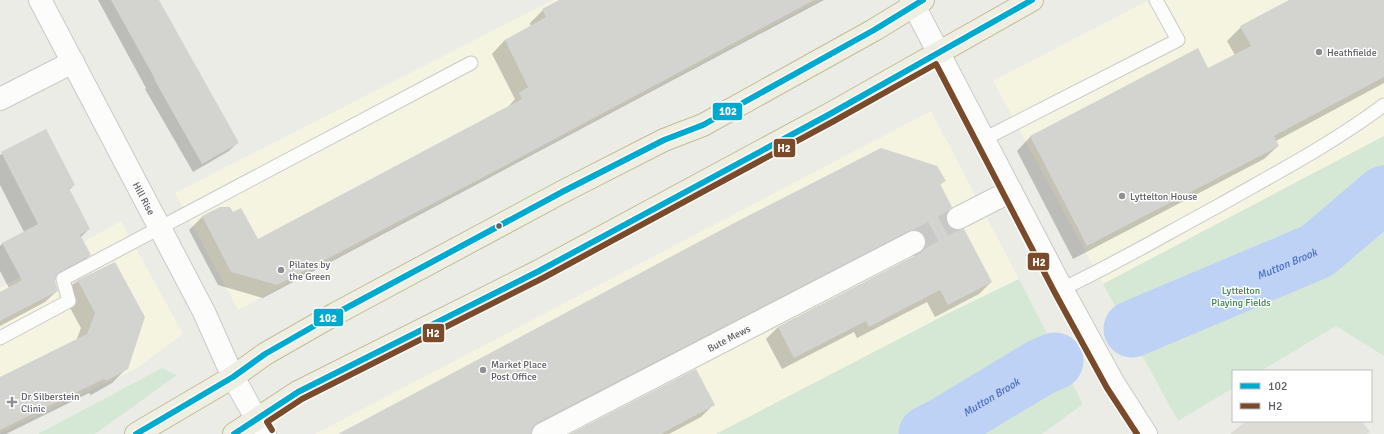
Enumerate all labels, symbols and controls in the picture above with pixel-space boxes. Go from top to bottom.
marker: Heathfielde [1314,47,1324,57]
place label: Heathfielde [1327,47,1377,59]
line badge: 102 [712,102,743,121]
text: 102 [719,105,737,118]
line badge: H2 [773,138,796,158]
text: H2 [777,142,791,155]
street label: Hill Rise [130,180,157,217]
marker: Lyttelton House [1117,191,1127,201]
place label: Lyttelton House [1130,191,1197,203]
unlabelled marker [494,221,504,231]
water label: Mutton Brook [1255,245,1320,283]
line badge: H2 [1027,252,1050,271]
text: H2 [1032,256,1046,269]
place label: Pilates by the Green [289,259,331,283]
marker: Pilates by the Green [276,265,286,275]
park label: Lyttelton Playing Fields [1211,285,1271,309]
line badge: 102 [313,308,344,327]
text: 102 [319,312,337,325]
street label: Bute Mews [706,322,753,355]
line badge: H2 [422,323,445,343]
text: H2 [426,327,440,340]
place label: Market Place Post Office [491,359,547,383]
marker: Market Place Post Office [478,365,488,375]
legend [1232,370,1372,422]
water label: Mutton Brook [961,375,1023,420]
text: 102 [1268,379,1287,394]
place label: Dr Silberstein Clinic [21,391,79,415]
marker: Dr Silberstein Clinic [6,396,18,408]
text: H2 [1268,399,1283,414]

